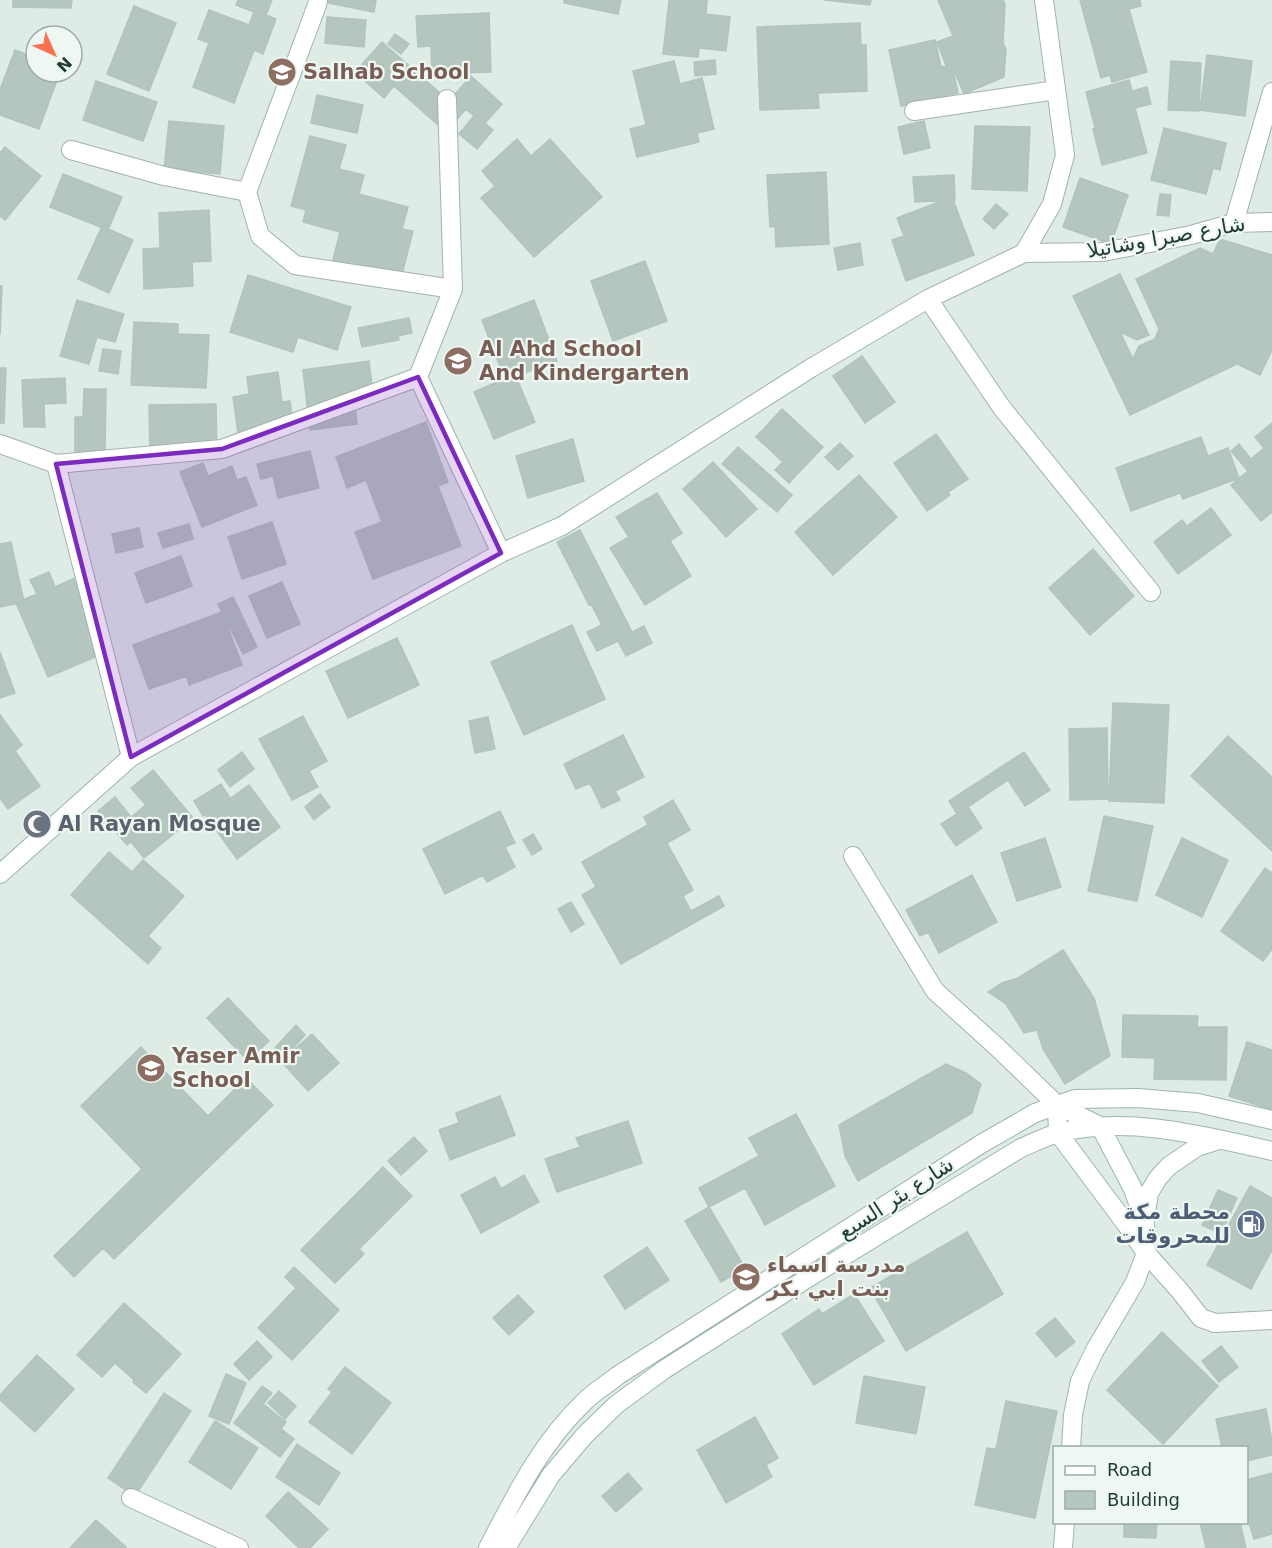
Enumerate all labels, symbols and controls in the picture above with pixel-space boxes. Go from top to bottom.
north arrow [24,24,84,84]
text: N [53,53,76,76]
school or university icon: Salhab School [266,56,298,88]
place label: Salhab School [303,60,470,84]
street label: شارع صبرا وشاتيلا [1085,211,1247,263]
place label: Al Ahd School And Kindergarten [479,337,689,385]
school or university icon: Al Ahd School And Kindergarten [442,345,474,377]
mosque icon: Al Rayan Mosque [21,808,53,840]
place label: Al Rayan Mosque [58,812,261,836]
place label: Yaser Amir School [171,1044,300,1092]
school or university icon: Yaser Amir School [135,1052,167,1084]
street label: شارع بئر السبع [834,1152,958,1244]
place label: محطة مكة للمحروقات [1115,1200,1230,1248]
fuel station icon: محطة مكة للمحروقات [1235,1208,1267,1240]
place label: مدرسة اسماء بنت ابي بكر [766,1253,905,1301]
school or university icon: مدرسة اسماء بنت ابي بكر [730,1261,762,1293]
legend [1053,1446,1248,1524]
text: Road [1107,1459,1152,1480]
text: Building [1107,1489,1180,1510]

